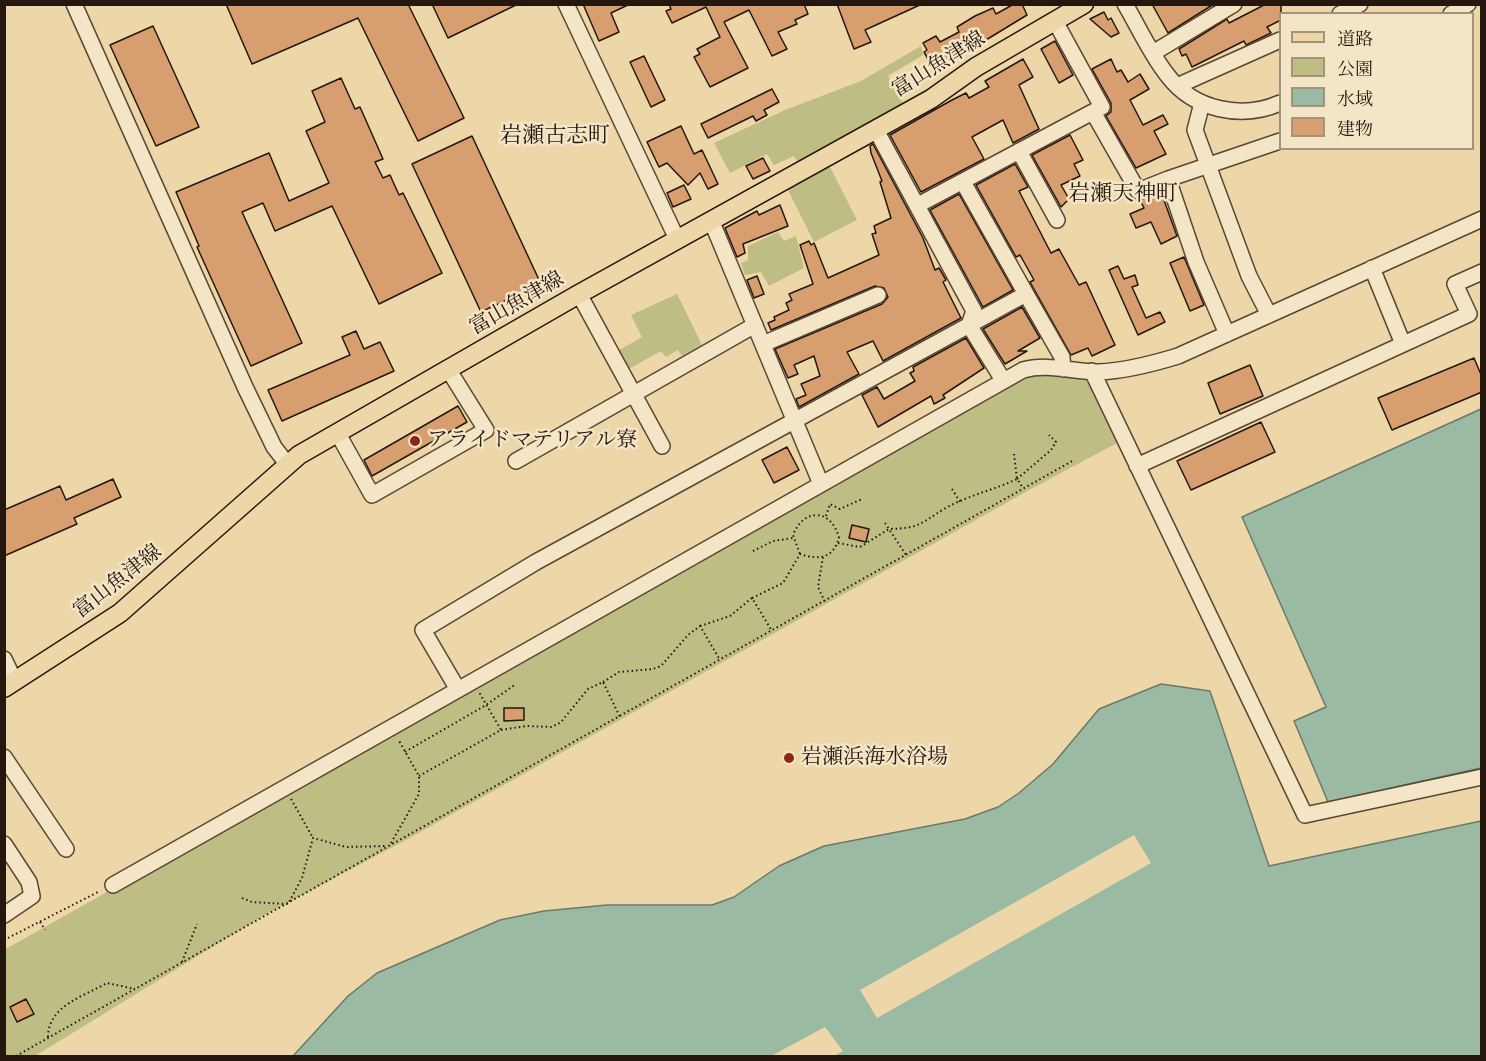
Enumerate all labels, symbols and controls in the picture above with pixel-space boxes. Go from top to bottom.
legend [1279,12,1474,150]
street label: 富山魚津線 [888,26,990,104]
text: 道路 [1337,29,1373,50]
text: 公園 [1337,59,1373,80]
text: 水域 [1337,89,1373,110]
text: 建物 [1337,119,1373,140]
district label: 岩瀬古志町 [500,124,610,150]
district label: 岩瀬天神町 [1068,182,1178,208]
street label: 富山魚津線 [465,267,569,341]
place label: アライドマテリアル寮 [427,428,637,454]
marker: アライドマテリアル寮 [408,434,422,448]
street label: 富山魚津線 [69,540,167,624]
place label: 岩瀬浜海水浴場 [801,745,948,771]
marker: 岩瀬浜海水浴場 [782,751,796,765]

